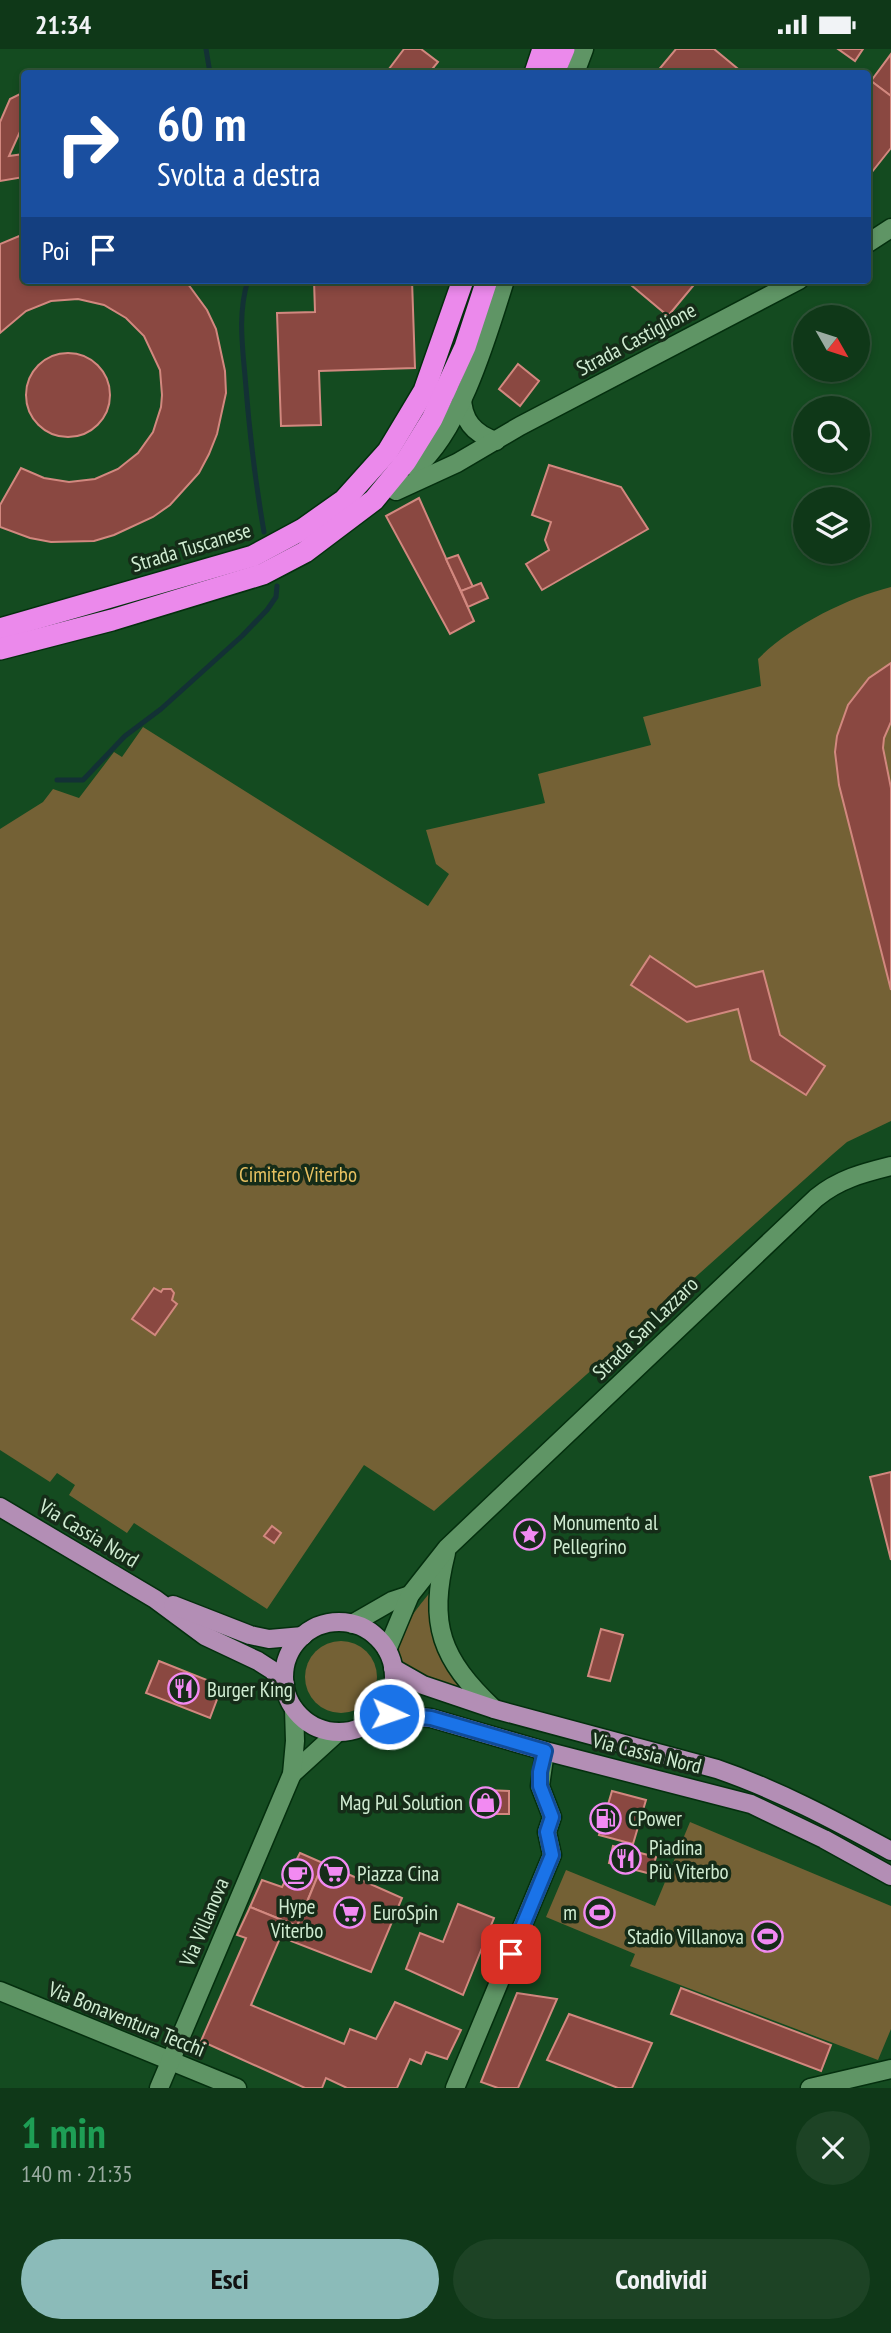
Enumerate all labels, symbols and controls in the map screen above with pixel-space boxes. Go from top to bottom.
text: 21:34 [35,8,91,41]
text: 60 m [157,91,246,155]
icon: right [42,98,133,189]
text: Svolta a destra [157,153,321,195]
icon: arrive [84,231,122,269]
text: Poi [42,234,70,267]
street label: Strada Castiglione [572,296,700,382]
north arrow [793,305,870,381]
map controls [793,305,870,564]
button: search [793,396,870,473]
button: layers [793,487,870,564]
street label: Strada Tuscanese [128,516,254,578]
park label: Cimitero Viterbo [239,1161,357,1188]
street label: Strada San Lazzaro [586,1271,704,1385]
street label: Via Cassia Nord [33,1492,144,1573]
place label: Monumento al Pellegrino [553,1509,658,1560]
place icon: Monumento al Pellegrino [513,1517,547,1551]
restaurant icon: Burger King [167,1672,201,1706]
place label: Burger King [207,1676,293,1703]
position arrow [352,1677,426,1751]
street label: Via Cassia Nord [589,1726,704,1780]
shop icon: Mag Pul Solution [469,1785,503,1819]
place label: Mag Pul Solution [340,1789,463,1816]
fuel station icon: CPower [588,1801,622,1835]
place label: CPower [628,1805,682,1832]
place label: Piadina Più Viterbo [649,1834,729,1885]
restaurant icon: Piadina Più Viterbo [609,1842,643,1876]
supermarket icon: Piazza Cina [317,1856,351,1890]
cafe icon: Hype Viterbo [280,1857,314,1891]
place label: Piazza Cina [357,1860,439,1887]
street label: Via Villanova [173,1874,235,1971]
place label: Hype Viterbo [270,1893,323,1944]
supermarket icon: EuroSpin [333,1895,367,1929]
sports icon: m [583,1895,617,1929]
place label: EuroSpin [373,1899,438,1926]
place label: m [563,1899,577,1926]
sports icon: Stadio Villanova [750,1919,784,1953]
place label: Stadio Villanova [627,1923,744,1950]
pin [481,1924,541,1984]
icon: arrive [492,1935,530,1973]
street label: Via Bonaventura Tecchi [44,1975,209,2063]
text: 1 min [21,2105,106,2160]
button: close [796,2111,870,2185]
text: 140 m · 21:35 [21,2159,133,2188]
button: Esci [21,2239,439,2319]
button: Condividi [453,2239,870,2319]

